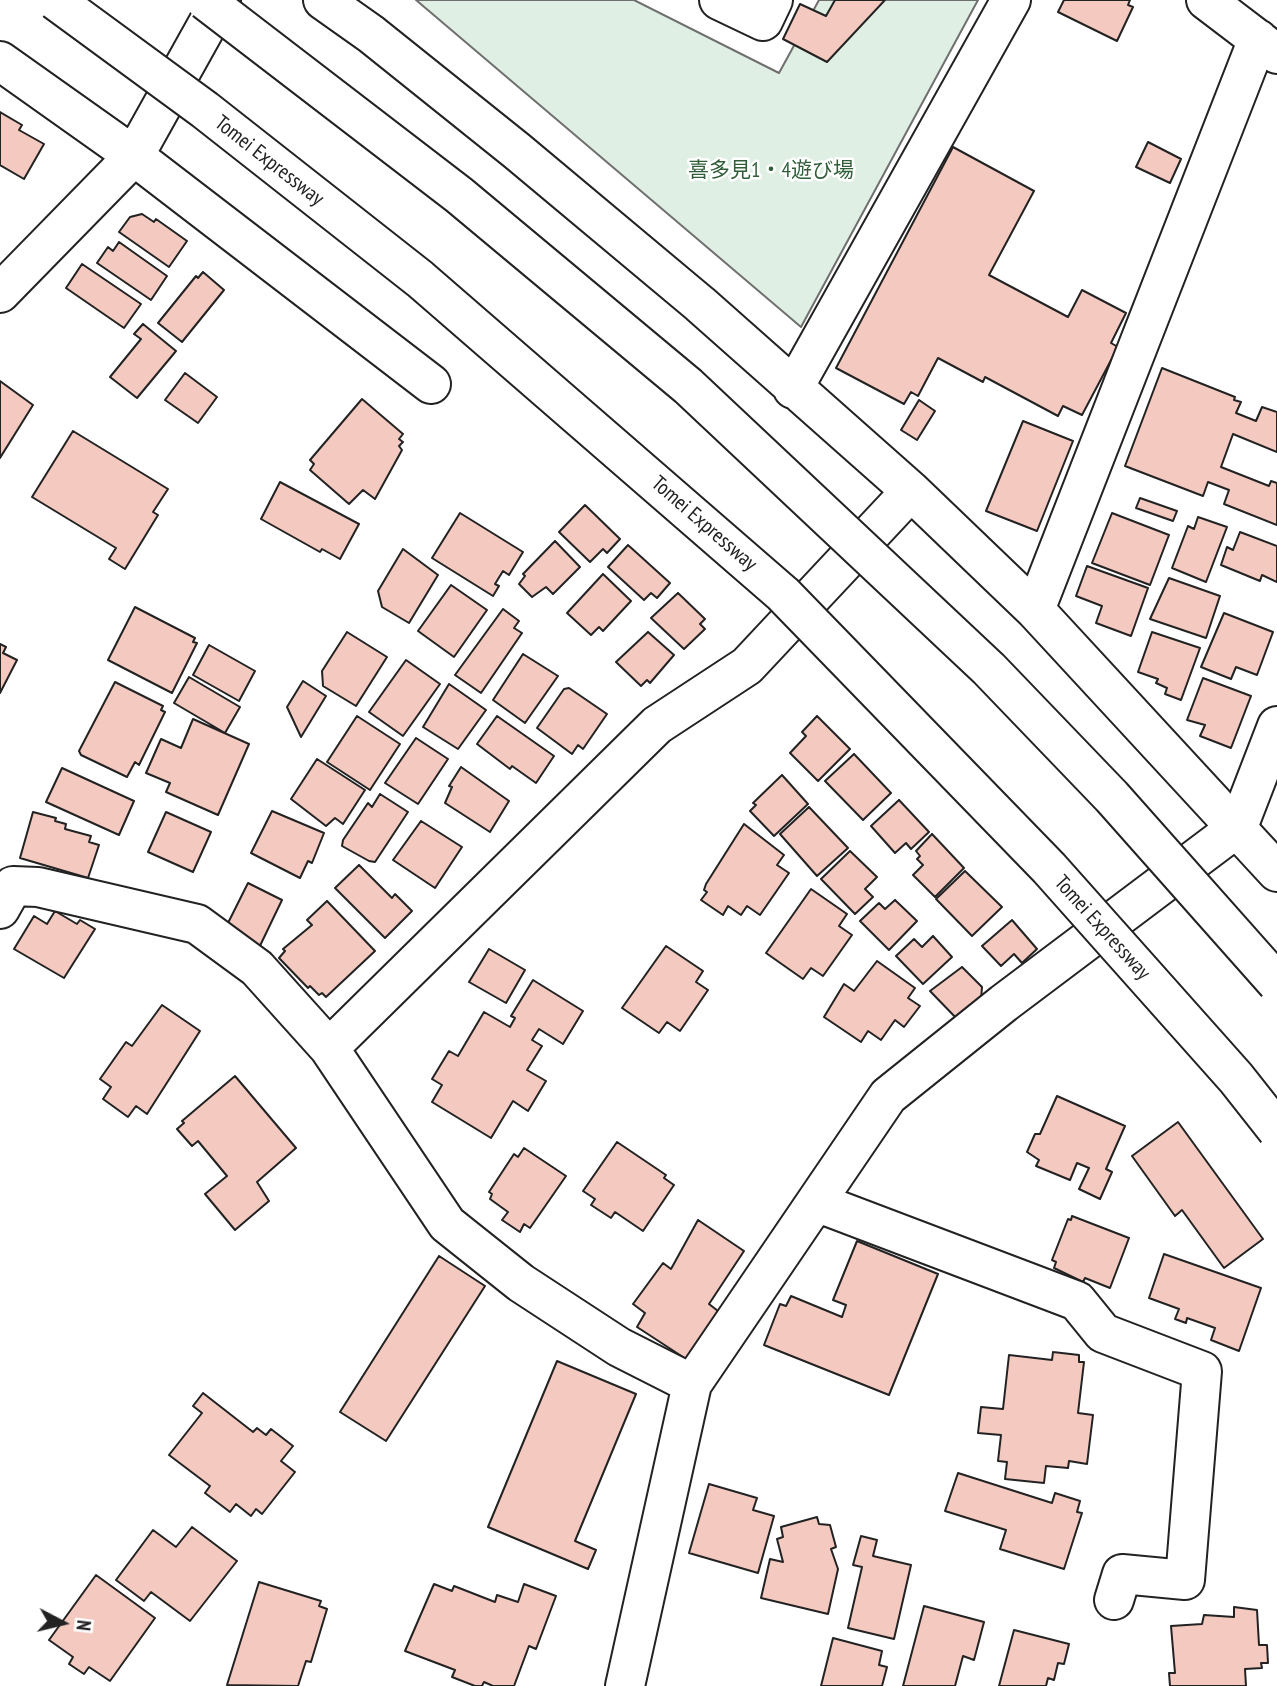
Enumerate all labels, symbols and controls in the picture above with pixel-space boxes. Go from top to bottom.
street label: Tomei Expressway [209,111,329,211]
park label: 喜多見1・4遊び場 [688,158,854,184]
street label: Tomei Expressway [646,471,762,577]
street label: Tomei Expressway [1049,871,1155,985]
north arrow [28,1588,98,1658]
text: N [71,1619,96,1632]

